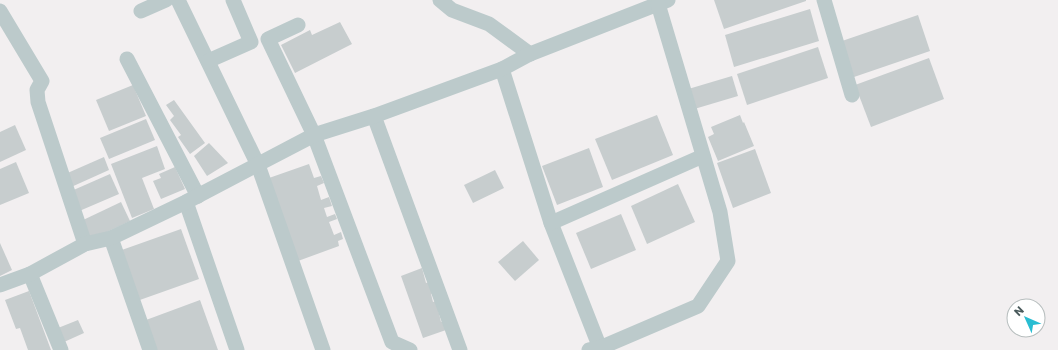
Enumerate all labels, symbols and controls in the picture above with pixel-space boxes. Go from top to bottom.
north arrow [1006,298,1046,338]
text: N [1010,302,1028,320]

